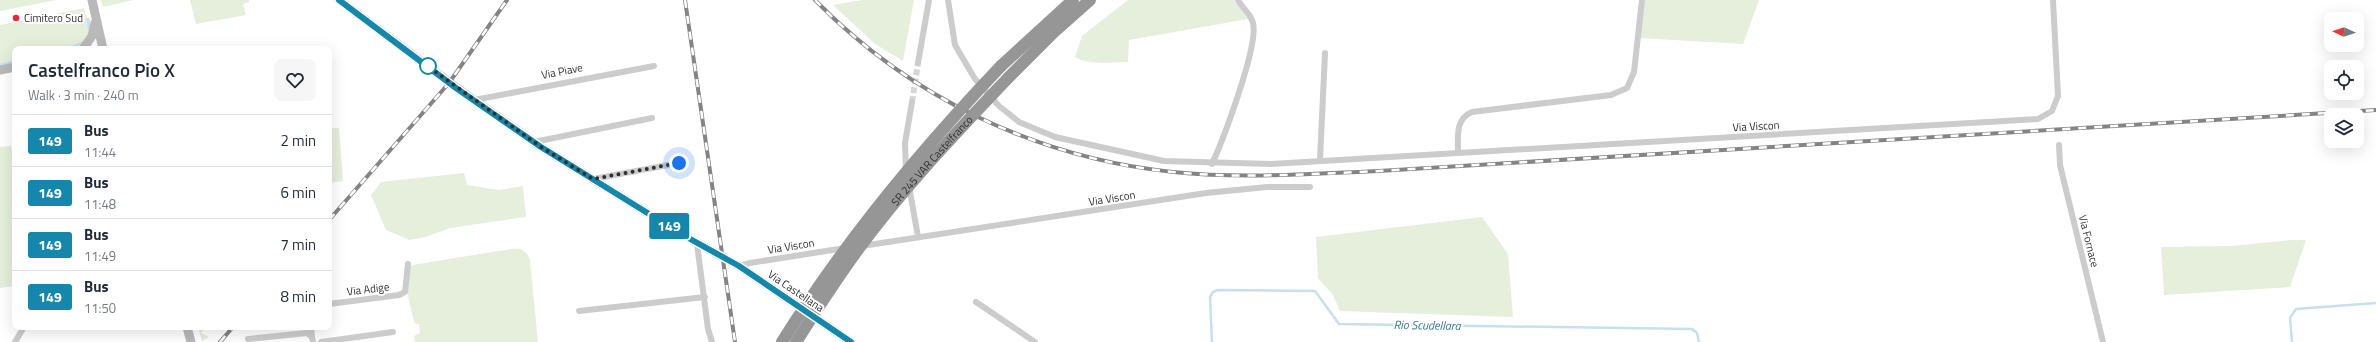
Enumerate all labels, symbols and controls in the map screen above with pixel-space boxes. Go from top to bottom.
place label: Cimitero Sud [24,10,83,26]
north arrow [2324,12,2364,52]
map controls [2324,12,2364,148]
marker: Cimitero Sud [11,13,21,23]
text: Castelfranco Pio X [28,55,175,84]
unlabelled marker [419,57,437,75]
button: heart [274,59,316,101]
street label: Via Piave [540,59,585,83]
button: locate [2324,60,2364,100]
text: Walk · 3 min · 240 m [28,85,139,105]
button: layers [2324,108,2364,148]
street label: SR 245 VAR Castelfranco [887,112,977,209]
street label: Via Viscon [1732,117,1780,135]
text: Bus [84,119,109,142]
text: 2 min [280,129,316,152]
text: 149 [38,130,62,151]
text: 11:44 [84,142,116,162]
your location [669,153,689,173]
text: Bus [84,171,109,194]
text: 6 min [280,181,316,204]
text: 149 [38,182,62,203]
street label: Via Viscon [1087,186,1137,210]
text: 11:48 [84,194,116,214]
line badge: 149 [646,213,692,239]
street label: Via Fornace [2075,213,2103,269]
text: 149 [657,215,681,236]
text: Bus [84,223,109,246]
text: 7 min [280,233,316,256]
text: 149 [38,234,62,255]
street label: Via Viscon [766,234,816,258]
text: 11:49 [84,246,116,266]
street label: Via Castellana [765,266,828,316]
text: Bus [84,275,109,298]
street label: Via Adige [346,278,391,300]
text: 8 min [280,285,316,308]
text: 149 [38,286,62,307]
text: 11:50 [84,298,116,318]
water label: Rio Scudellara [1393,315,1462,335]

